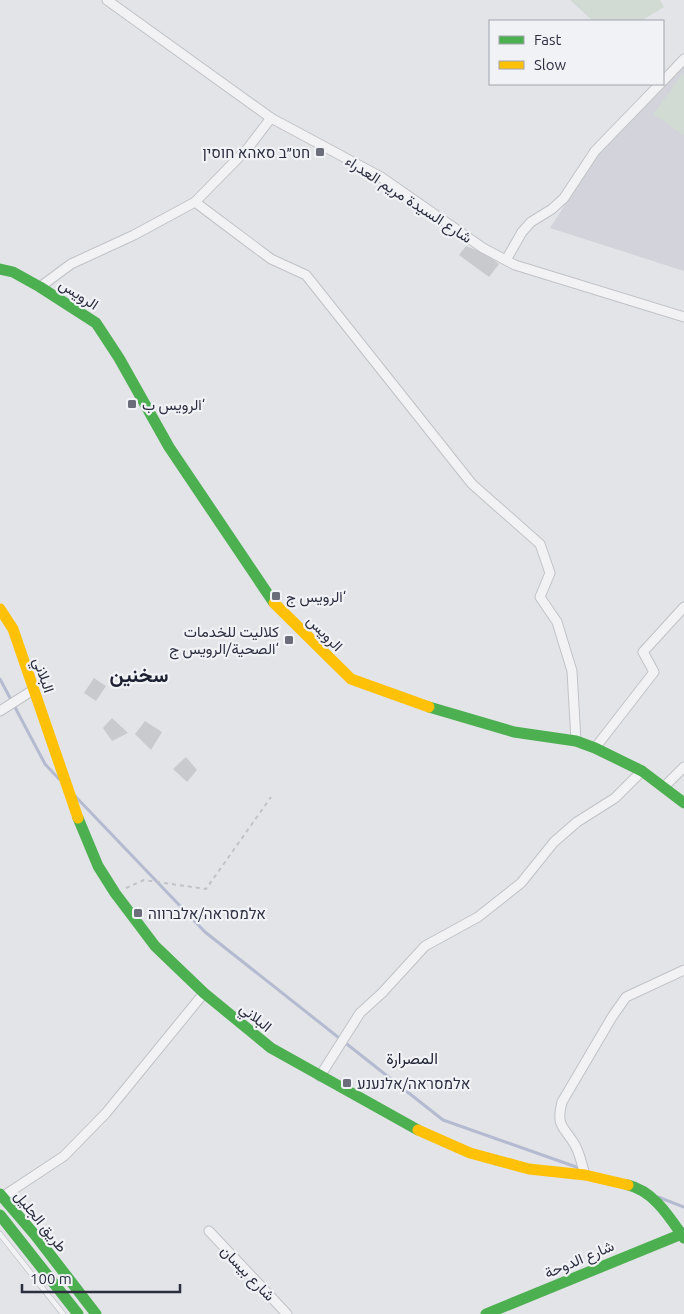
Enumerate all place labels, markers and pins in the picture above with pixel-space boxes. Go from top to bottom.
place label: חט״ב סאהא חוסין [202,144,310,161]
marker: חט״ב סאהא חוסין [314,146,326,158]
place label: الرويس ب‘ [142,396,205,415]
marker: الرويس ب‘ [126,398,138,410]
place label: الرويس ج‘ [286,588,346,608]
marker: الرويس ج‘ [270,590,282,602]
place label: كلاليت للخدمات الصحية/الرويس ج‘ [169,623,279,660]
marker: كلاليت للخدمات الصحية/الرويس ج‘ [283,634,295,646]
place label: אלמסראה/אלברווה [148,905,266,922]
marker: אלמסראה/אלברווה [132,907,144,919]
place label: אלמסראה/אלנענע [357,1075,470,1092]
marker: אלמסראה/אלנענע [341,1077,353,1089]

